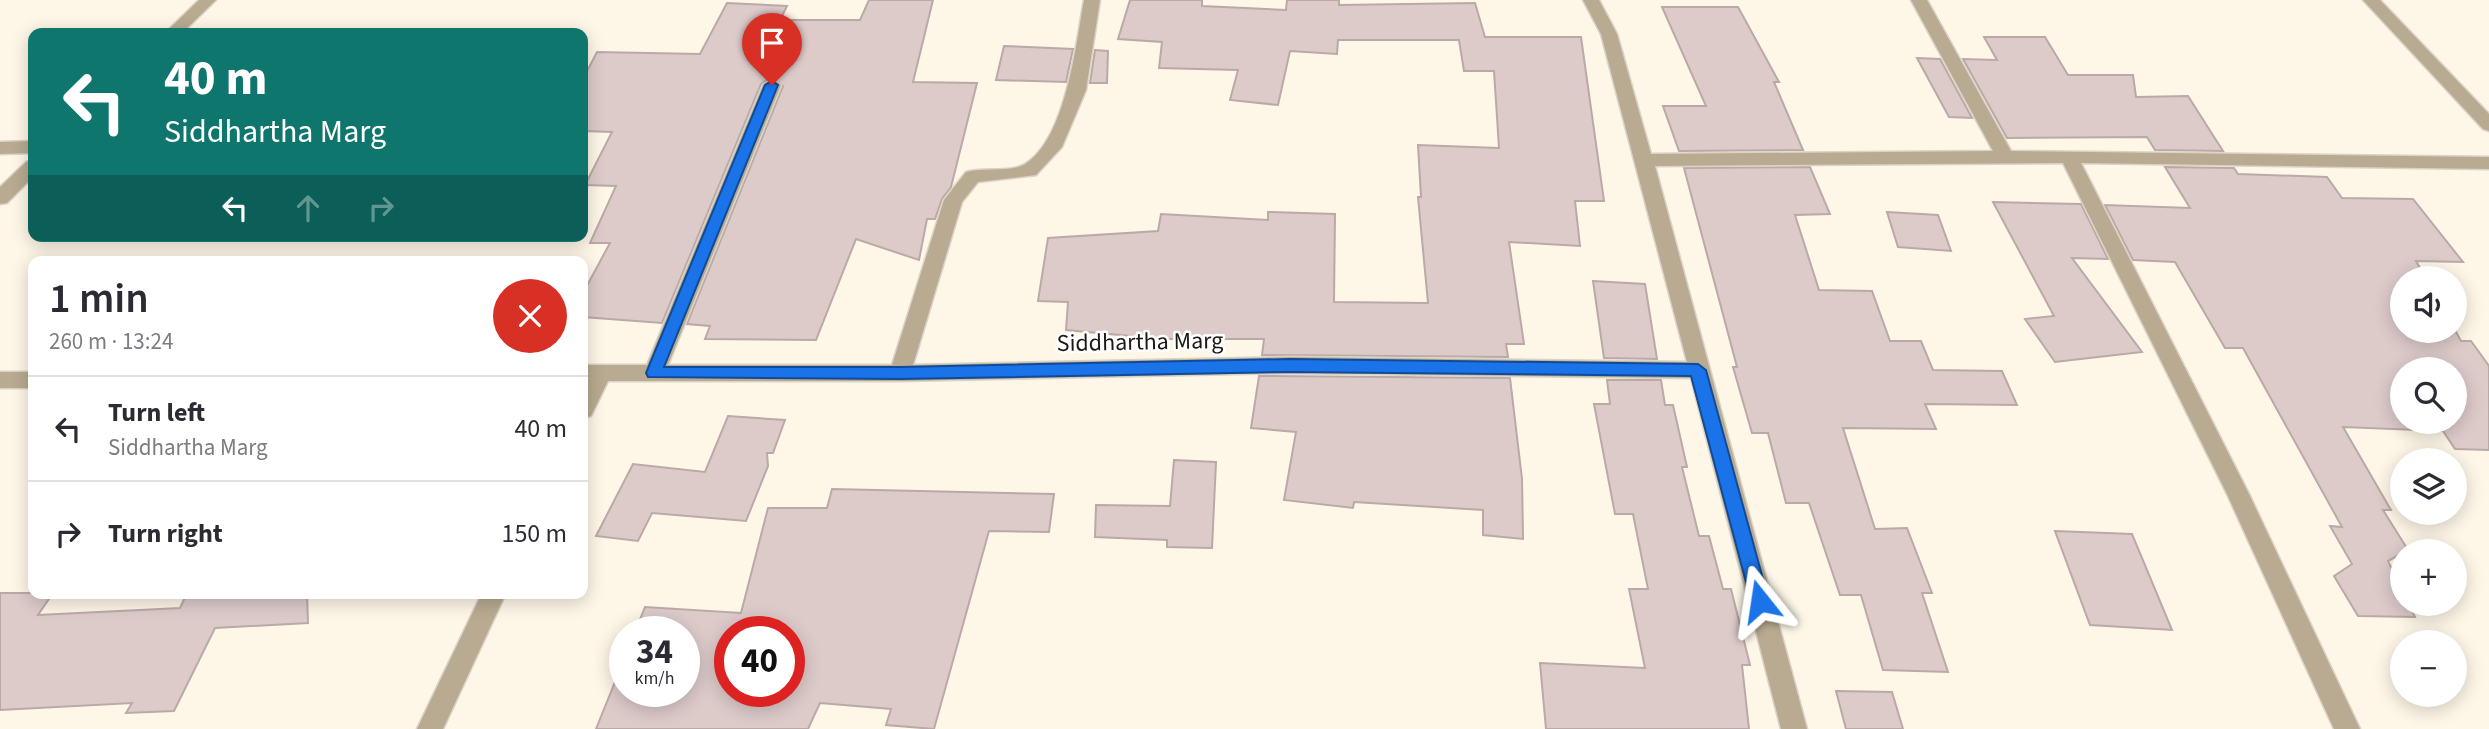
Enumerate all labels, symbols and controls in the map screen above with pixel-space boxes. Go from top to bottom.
pin [742,13,802,85]
icon: arrive [753,24,791,62]
text: 40 m [164,44,268,114]
icon: left [49,56,140,147]
text: Siddhartha Marg [164,109,386,155]
icon: left [216,189,254,227]
icon: ahead [289,189,327,227]
icon: right [362,189,400,227]
map controls [2390,266,2467,707]
button: sound [2390,266,2467,343]
text: 1 min [49,269,149,329]
button: close [493,279,567,353]
street label: Siddhartha Marg [1056,323,1224,361]
text: 260 m · 13:24 [49,325,173,358]
button: search [2390,357,2467,434]
text: Turn left [108,394,205,431]
icon: left [49,410,87,448]
text: 40 m [514,410,567,447]
text: Siddhartha Marg [108,431,268,464]
button: layers [2390,448,2467,525]
icon: right [49,515,87,553]
text: Turn right [108,515,223,552]
text: 150 m [501,515,567,552]
button: + [2390,539,2467,616]
position arrow [1723,564,1797,638]
speed limit sign: 40 [714,616,805,707]
text: 34 [636,627,673,677]
button: − [2390,630,2467,707]
text: km/h [635,666,674,691]

